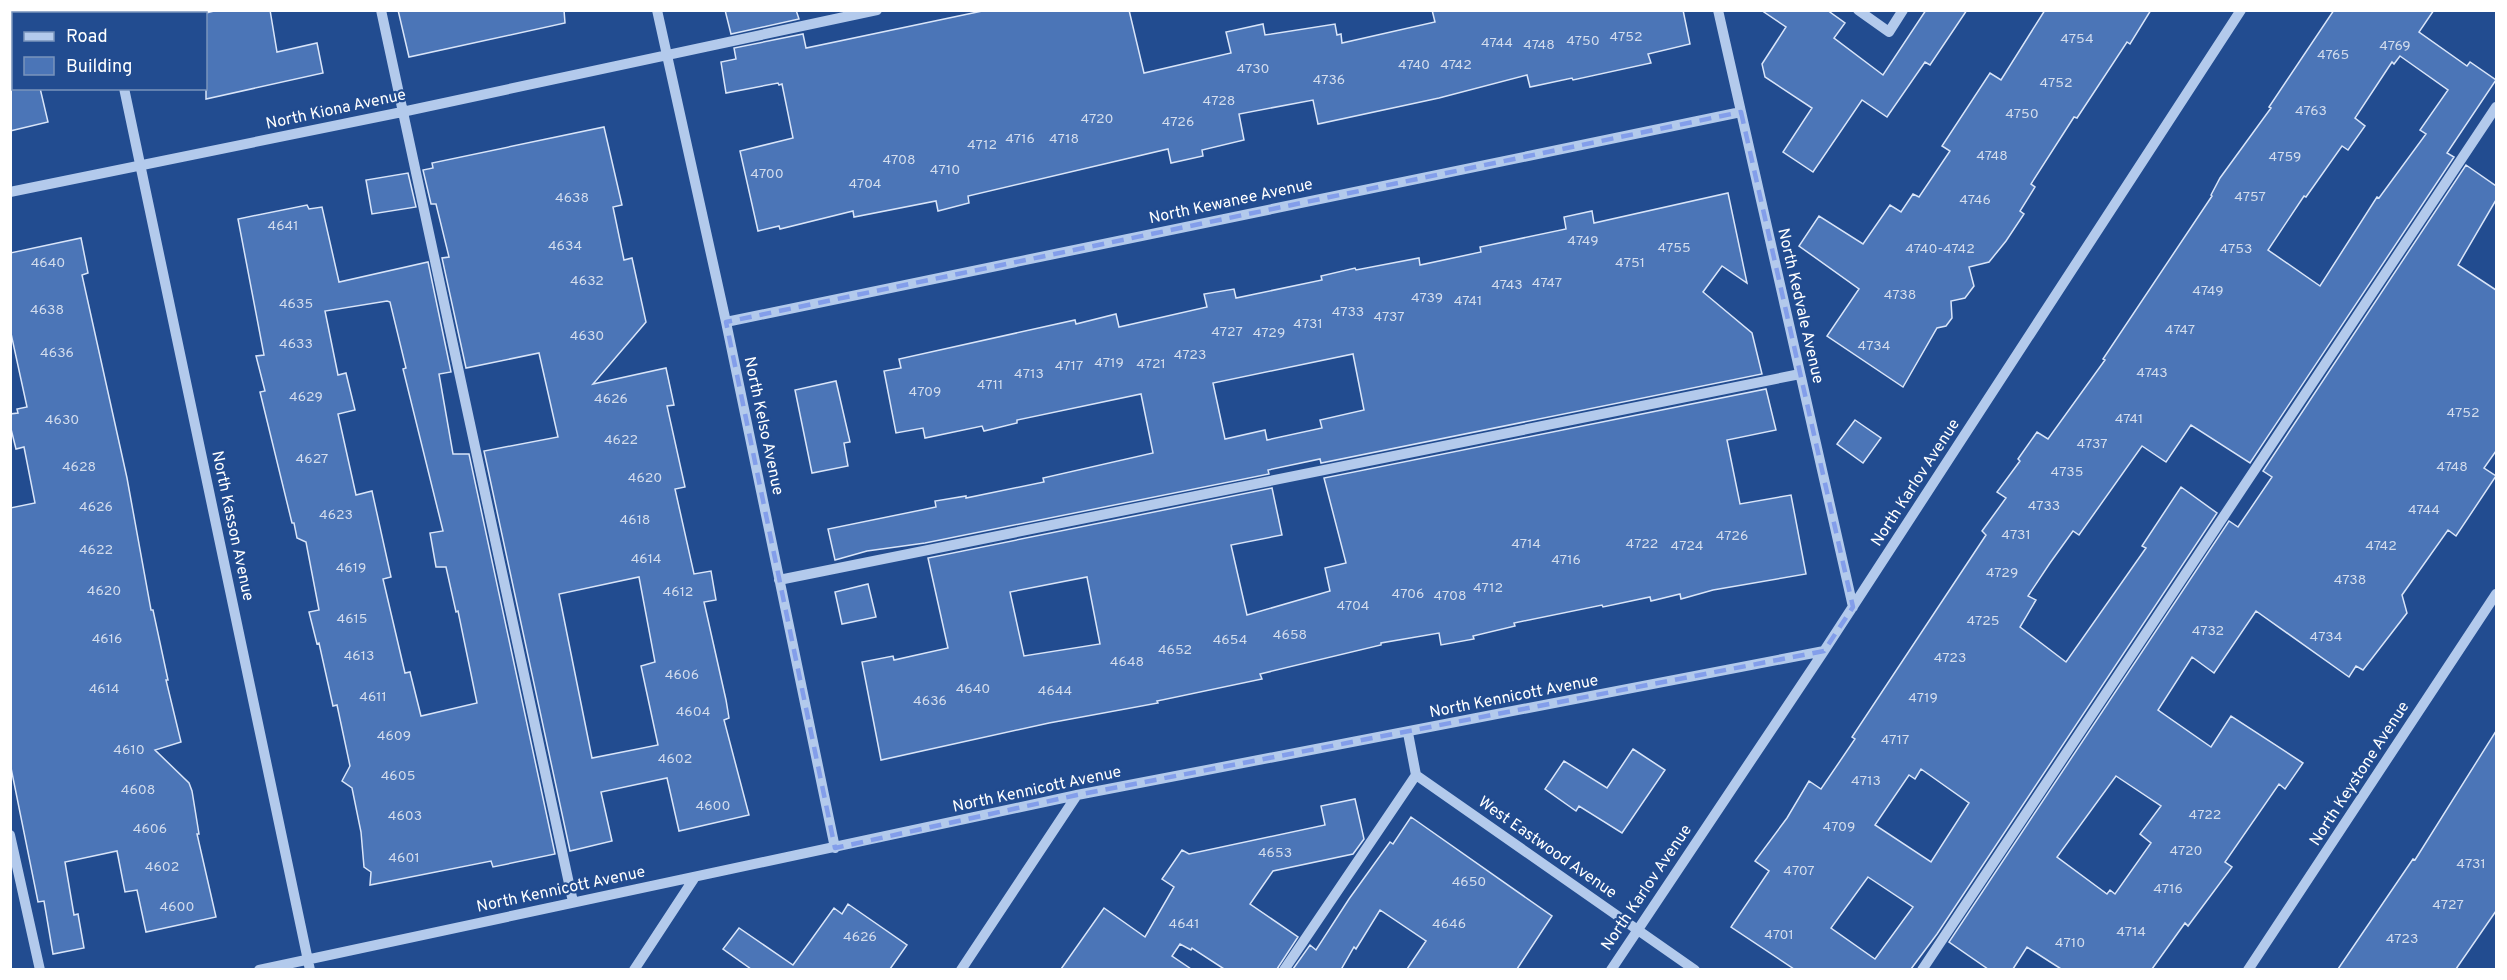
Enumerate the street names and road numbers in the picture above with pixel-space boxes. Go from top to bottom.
street label: North Kiona Avenue [264,85,408,135]
street label: North Kewanee Avenue [1147,175,1315,229]
street label: North Kedvale Avenue [1772,226,1828,386]
street label: North Kelso Avenue [739,355,787,497]
street label: North Karlov Avenue [1867,415,1965,551]
street label: North Kasson Avenue [206,449,258,603]
street label: North Kennicott Avenue [1428,671,1600,723]
street label: North Keystone Avenue [2306,698,2414,850]
street label: North Kennicott Avenue [951,762,1123,818]
street label: West Eastwood Avenue [1474,792,1620,904]
street label: North Karlov Avenue [1597,821,1697,955]
street label: North Kennicott Avenue [475,862,647,918]

